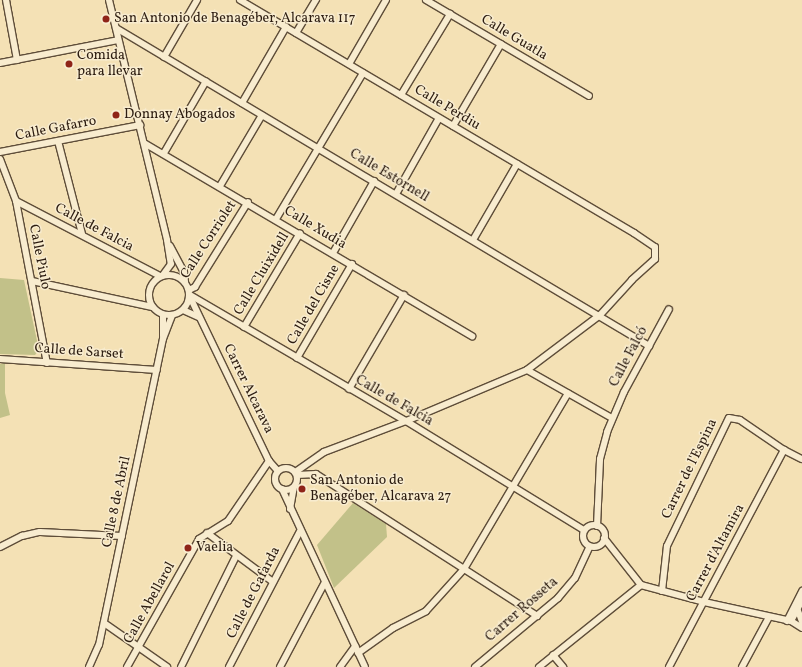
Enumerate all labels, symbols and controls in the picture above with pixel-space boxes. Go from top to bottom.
place label: San Antonio de Benagéber, Alcarava 117 [114,11,355,27]
street label: Calle Guatla [478,12,550,64]
marker: San Antonio de Benagéber, Alcarava 117 [101,14,111,24]
place label: Comida para llevar [77,48,143,80]
marker: Comida para llevar [64,59,74,69]
street label: Calle Perdiu [411,82,483,134]
place label: Donnay Abogados [124,107,236,123]
marker: Donnay Abogados [111,110,121,120]
street label: Calle Gafarro [14,113,98,145]
street label: Calle Estornell [346,146,432,206]
street label: Calle Corriolet [178,198,240,282]
street label: Calle de Falcia [52,200,136,256]
street label: Calle Xudia [281,203,349,253]
street label: Calle Piulo [24,223,54,291]
street label: Calle Cluixidell [231,229,293,319]
street label: Calle del Cisne [284,262,344,348]
street label: Calle Falcó [606,324,652,390]
street label: Calle de Sarset [34,341,124,363]
street label: Carrer Alcarava [219,342,277,436]
street label: Calle de Falcia [352,372,436,430]
street label: Carrer de l'Espina [658,416,722,522]
street label: Calle 8 de Abril [99,455,135,549]
place label: San Antonio de Benagéber, Alcarava 27 [310,473,451,506]
marker: San Antonio de Benagéber, Alcarava 27 [297,484,307,494]
street label: Carrer d'Altamira [683,501,749,605]
place label: Vaelia [196,540,233,556]
marker: Vaelia [183,543,193,553]
street label: Calle de Gafarda [224,544,284,642]
street label: Calle Abellarol [121,559,179,647]
street label: Carrer Rosseta [482,574,562,646]

